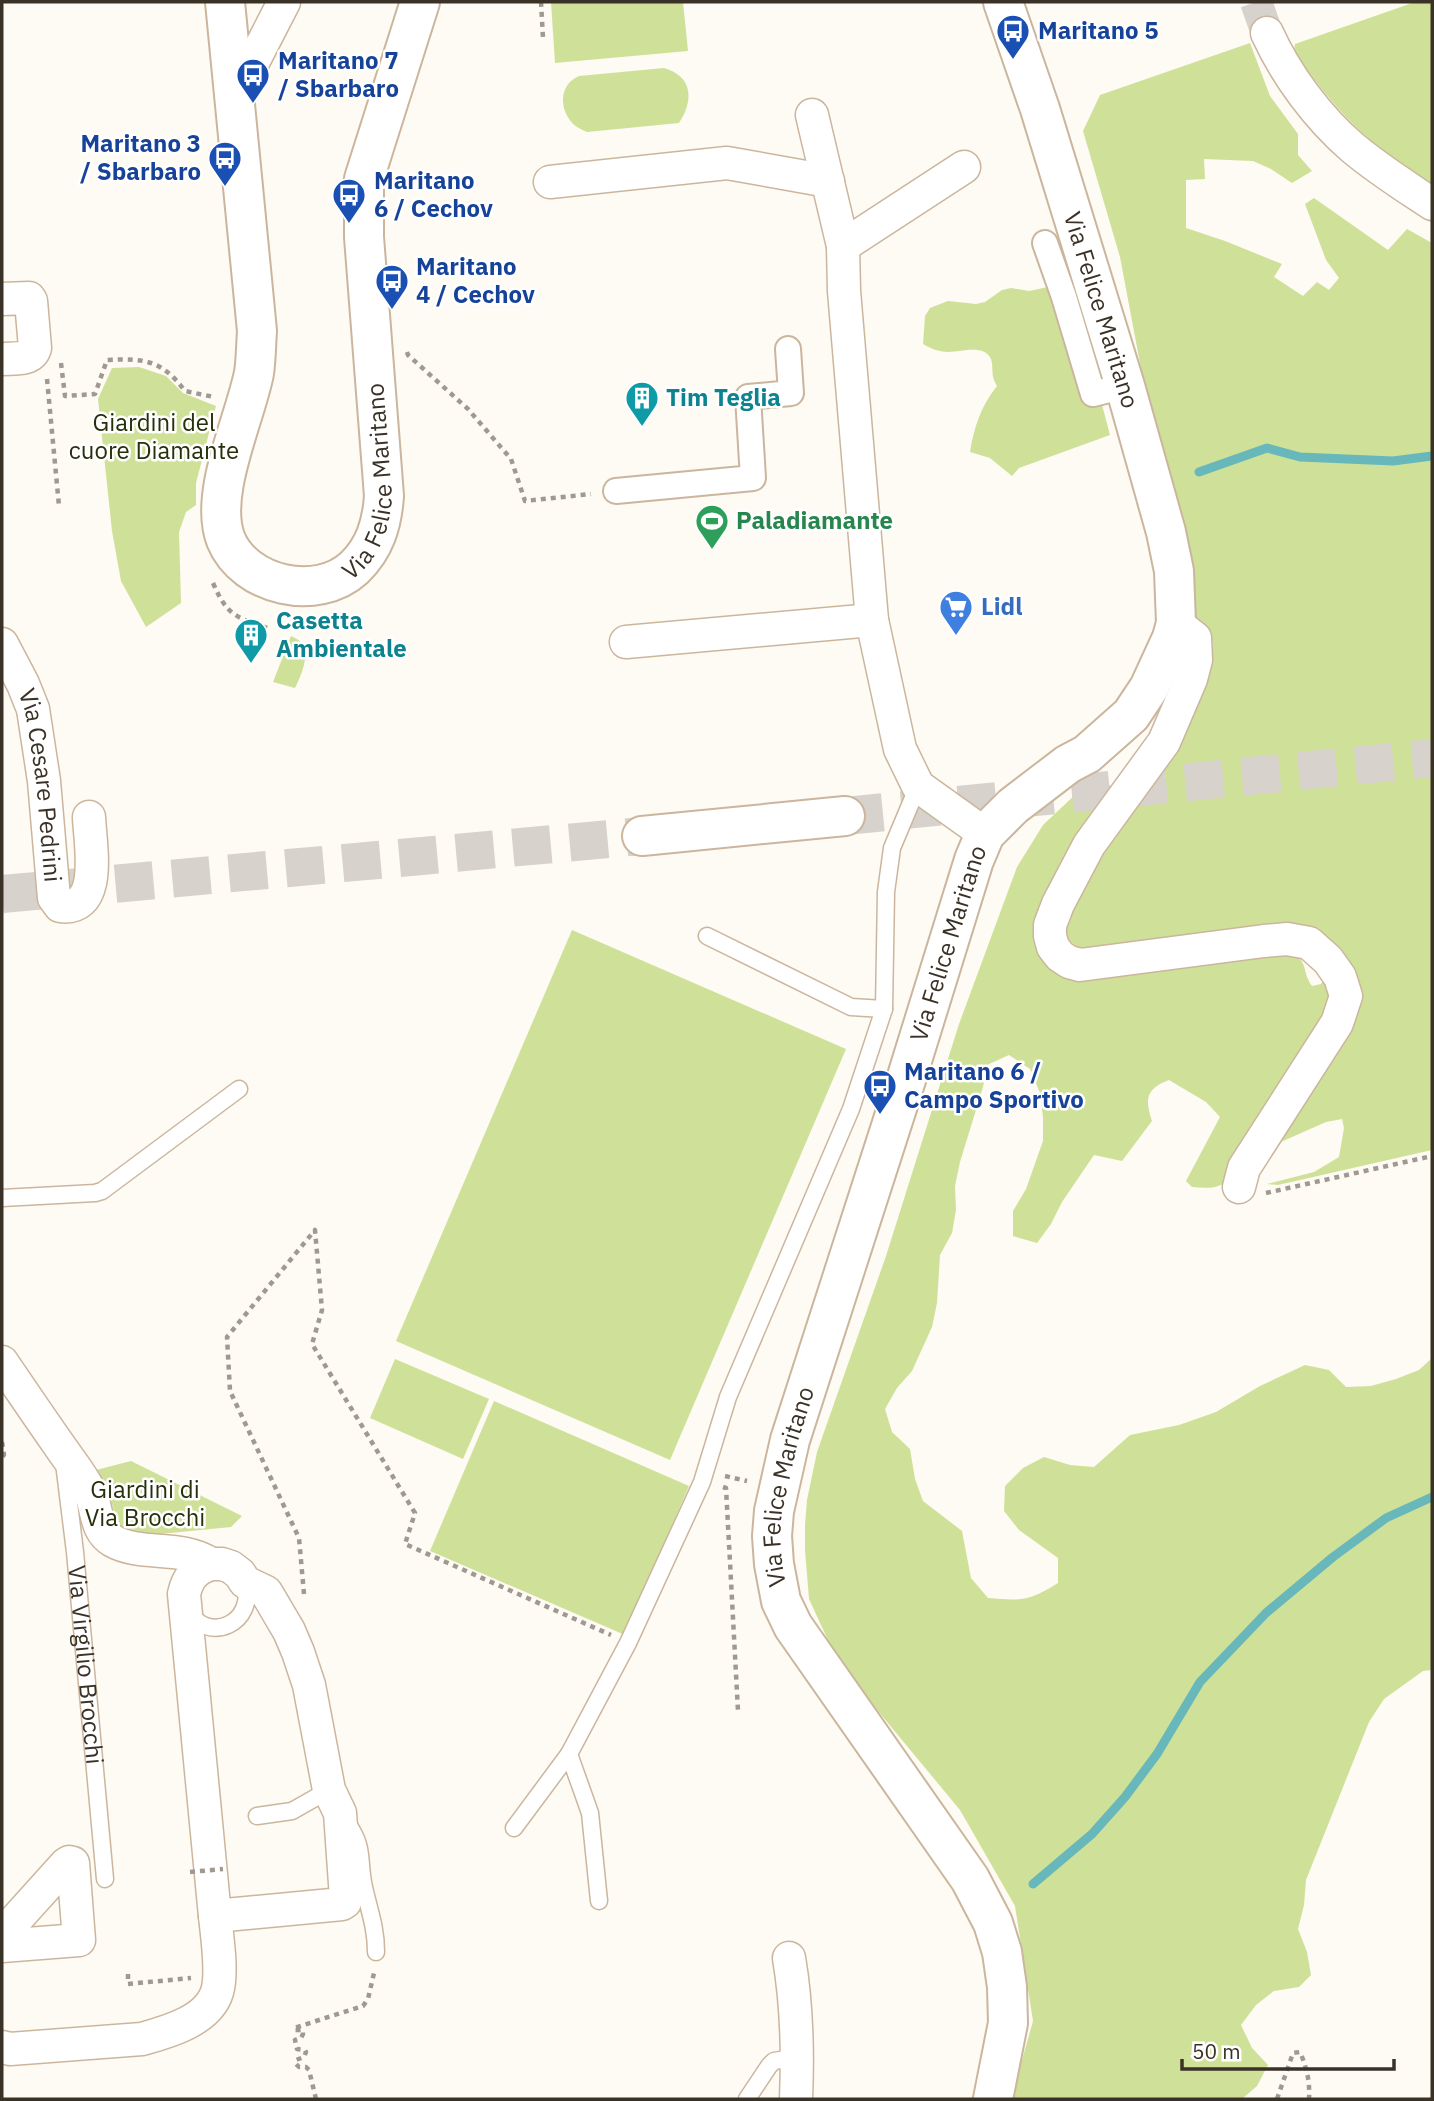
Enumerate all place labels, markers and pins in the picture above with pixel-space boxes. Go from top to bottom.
bus stop icon: Maritano 5 [994,12,1032,61]
place label: Maritano 5 [1038,14,1159,46]
place label: Maritano 7 / Sbarbaro [278,44,399,104]
bus stop icon: Maritano 7 / Sbarbaro [234,56,272,105]
place label: Maritano 3 / Sbarbaro [80,127,201,187]
bus stop icon: Maritano 3 / Sbarbaro [206,139,244,188]
place label: Maritano 6 / Cechov [374,164,493,224]
bus stop icon: Maritano 6 / Cechov [330,176,368,225]
place label: Maritano 4 / Cechov [416,250,535,310]
bus stop icon: Maritano 4 / Cechov [373,262,411,311]
building icon: Tim Teglia [623,379,661,428]
place label: Tim Teglia [666,381,781,413]
sports icon: Paladiamante [693,502,731,551]
place label: Paladiamante [736,504,893,536]
supermarket icon: Lidl [937,588,975,637]
place label: Lidl [981,590,1022,622]
place label: Casetta Ambientale [276,604,407,664]
building icon: Casetta Ambientale [232,616,270,665]
place label: Maritano 6 / Campo Sportivo [904,1055,1084,1115]
bus stop icon: Maritano 6 / Campo Sportivo [861,1067,899,1116]

